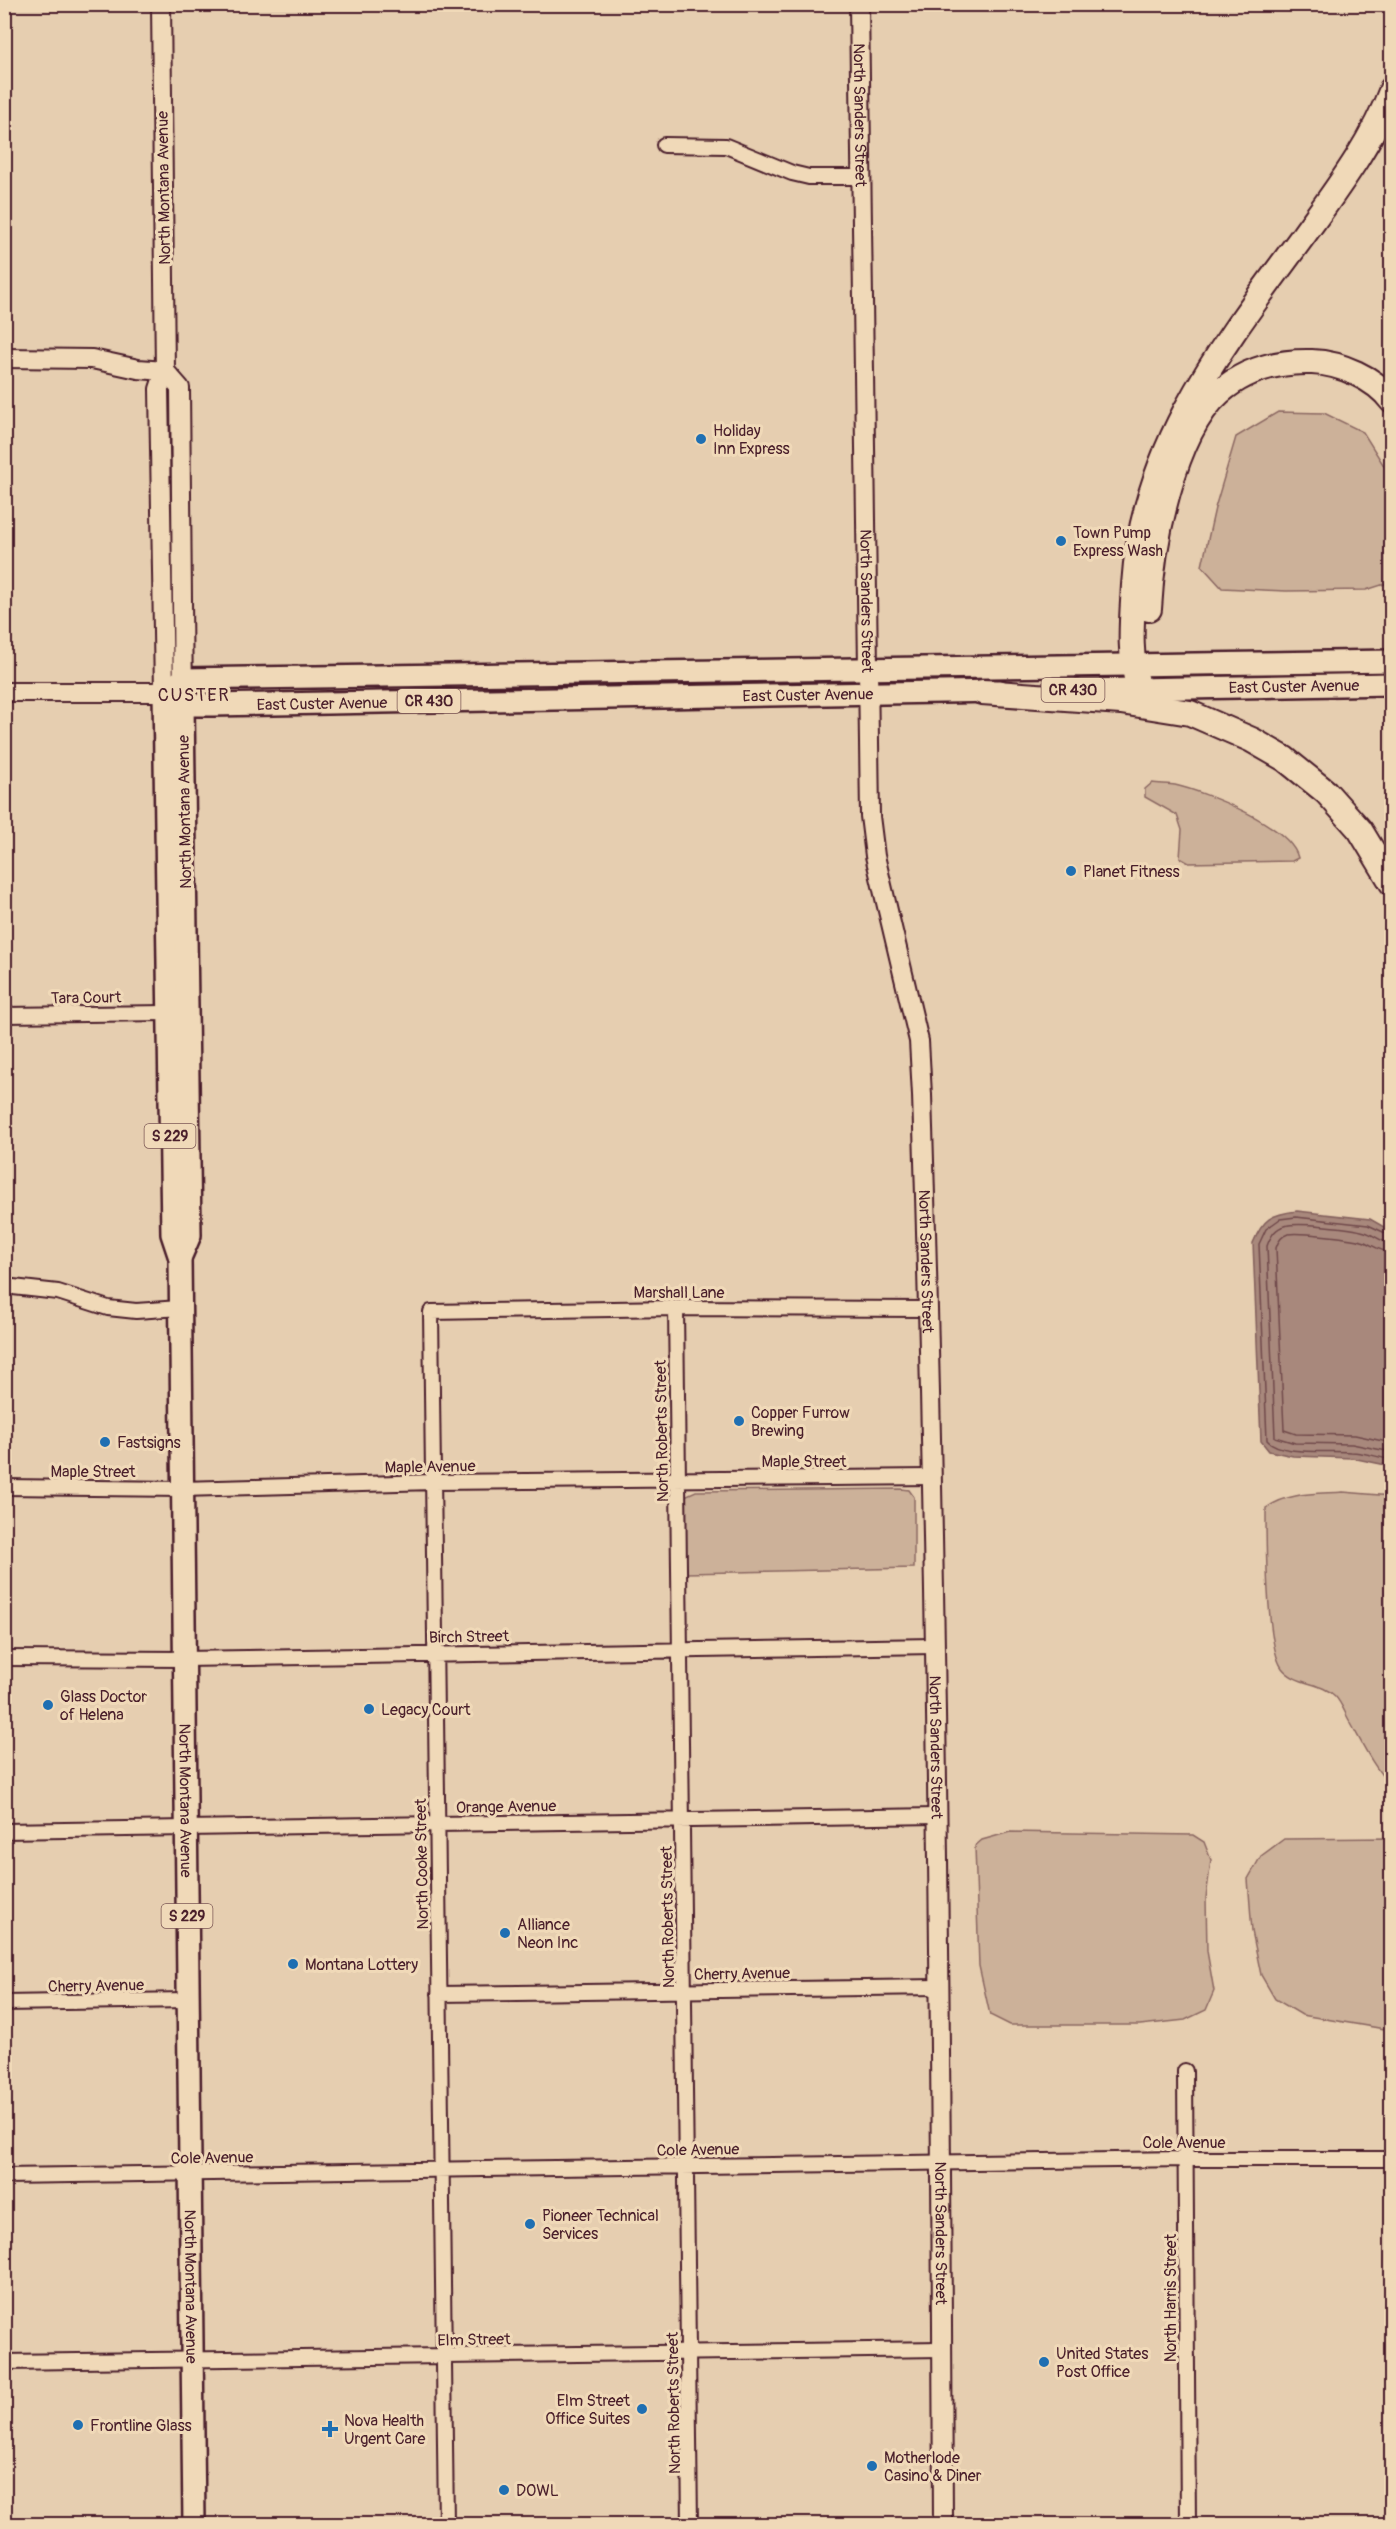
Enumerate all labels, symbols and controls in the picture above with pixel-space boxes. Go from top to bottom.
street label: North Sanders Street [849,43,870,187]
street label: North Montana Avenue [153,111,175,265]
place label: Holiday Inn Express [713,421,790,459]
marker: Holiday Inn Express [694,432,708,446]
place label: Town Pump Express Wash [1073,523,1163,561]
street label: North Sanders Street [855,529,877,673]
marker: Town Pump Express Wash [1054,534,1068,548]
street label: East Custer Avenue [1228,676,1360,698]
road number: CR 430 [1042,678,1104,702]
district label: CUSTER [158,684,230,707]
street label: East Custer Avenue [742,684,874,707]
road number: CR 430 [398,689,460,713]
street label: East Custer Avenue [256,693,388,715]
street label: North Montana Avenue [174,735,196,889]
place label: Planet Fitness [1083,862,1180,882]
marker: Planet Fitness [1064,864,1078,878]
street label: Tara Court [51,987,122,1009]
road number: S 229 [144,1124,195,1148]
street label: North Sanders Street [914,1189,938,1334]
street label: Marshall Lane [634,1283,724,1303]
street label: North Roberts Street [651,1359,673,1502]
place label: Copper Furrow Brewing [751,1403,850,1441]
marker: Copper Furrow Brewing [732,1414,746,1428]
place label: Fastsigns [117,1433,181,1453]
marker: Fastsigns [98,1435,112,1449]
street label: Maple Street [761,1452,847,1472]
street label: Maple Avenue [384,1456,476,1478]
street label: Maple Street [50,1462,136,1482]
street label: Birch Street [429,1626,510,1648]
street label: North Sanders Street [924,1675,947,1820]
place label: Glass Doctor of Helena [60,1687,147,1725]
marker: Glass Doctor of Helena [41,1698,55,1712]
place label: Legacy Court [381,1700,471,1720]
marker: Legacy Court [362,1702,376,1716]
street label: North Montana Avenue [174,1723,196,1878]
street label: Orange Avenue [456,1796,557,1818]
street label: North Cooke Street [411,1798,433,1930]
street label: North Roberts Street [657,1845,679,1988]
road number: S 229 [162,1904,213,1928]
place label: Alliance Neon Inc [517,1915,578,1953]
marker: Alliance Neon Inc [498,1926,512,1940]
place label: Montana Lottery [305,1955,418,1975]
marker: Montana Lottery [286,1957,300,1971]
street label: Cherry Avenue [694,1963,790,1985]
street label: Cherry Avenue [48,1975,144,1997]
street label: Cole Avenue [1143,2133,1226,2153]
street label: Cole Avenue [656,2139,740,2161]
street label: Cole Avenue [170,2147,254,2169]
street label: North Sanders Street [930,2161,951,2306]
place label: Pioneer Technical Services [542,2206,659,2244]
street label: North Montana Avenue [180,2209,201,2364]
marker: Pioneer Technical Services [523,2217,537,2231]
street label: North Harris Street [1161,2233,1181,2362]
street label: Elm Street [437,2329,511,2351]
street label: North Roberts Street [663,2331,685,2474]
place label: United States Post Office [1056,2344,1148,2382]
marker: United States Post Office [1037,2355,1051,2369]
place label: Elm Street Office Suites [545,2391,631,2429]
marker: Elm Street Office Suites [635,2402,649,2416]
place label: Nova Health Urgent Care [344,2411,425,2449]
place label: Frontline Glass [90,2416,192,2436]
marker: Frontline Glass [71,2418,85,2432]
marker: Nova Health Urgent Care [321,2420,339,2438]
place label: Motherlode Casino & Diner [884,2448,982,2486]
marker: Motherlode Casino & Diner [865,2459,879,2473]
place label: DOWL [516,2481,559,2501]
marker: DOWL [497,2483,511,2497]

